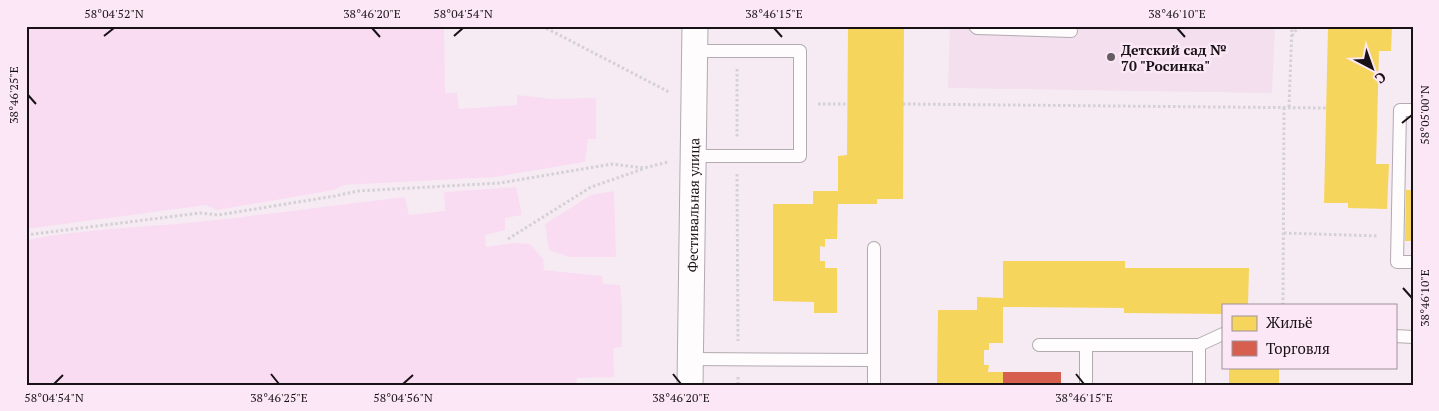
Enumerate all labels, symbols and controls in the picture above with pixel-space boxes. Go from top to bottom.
text: 58°04'52"N [84,6,144,21]
text: 38°46'20"E [343,6,401,21]
text: 58°04'54"N [433,6,493,21]
text: 38°46'15"E [745,6,803,21]
text: 38°46'10"E [1148,6,1206,21]
place label: Детский сад № 70 "Росинка" [1121,40,1227,75]
north arrow [1346,42,1396,92]
marker: Детский сад № 70 "Росинка" [1105,51,1117,63]
text: 38°46'25"E [6,66,21,124]
text: С [1371,68,1391,88]
text: 58°05'00"N [1417,85,1432,145]
street label: Фестивальная улица [682,138,703,272]
text: 38°46'10"E [1417,269,1432,327]
legend [1222,304,1396,368]
text: Жильё [1266,312,1313,332]
text: Торговля [1266,338,1330,358]
text: 58°04'54"N [24,390,84,405]
text: 38°46'25"E [250,390,308,405]
text: 58°04'56"N [373,390,433,405]
text: 38°46'20"E [652,390,710,405]
text: 38°46'15"E [1055,390,1113,405]

